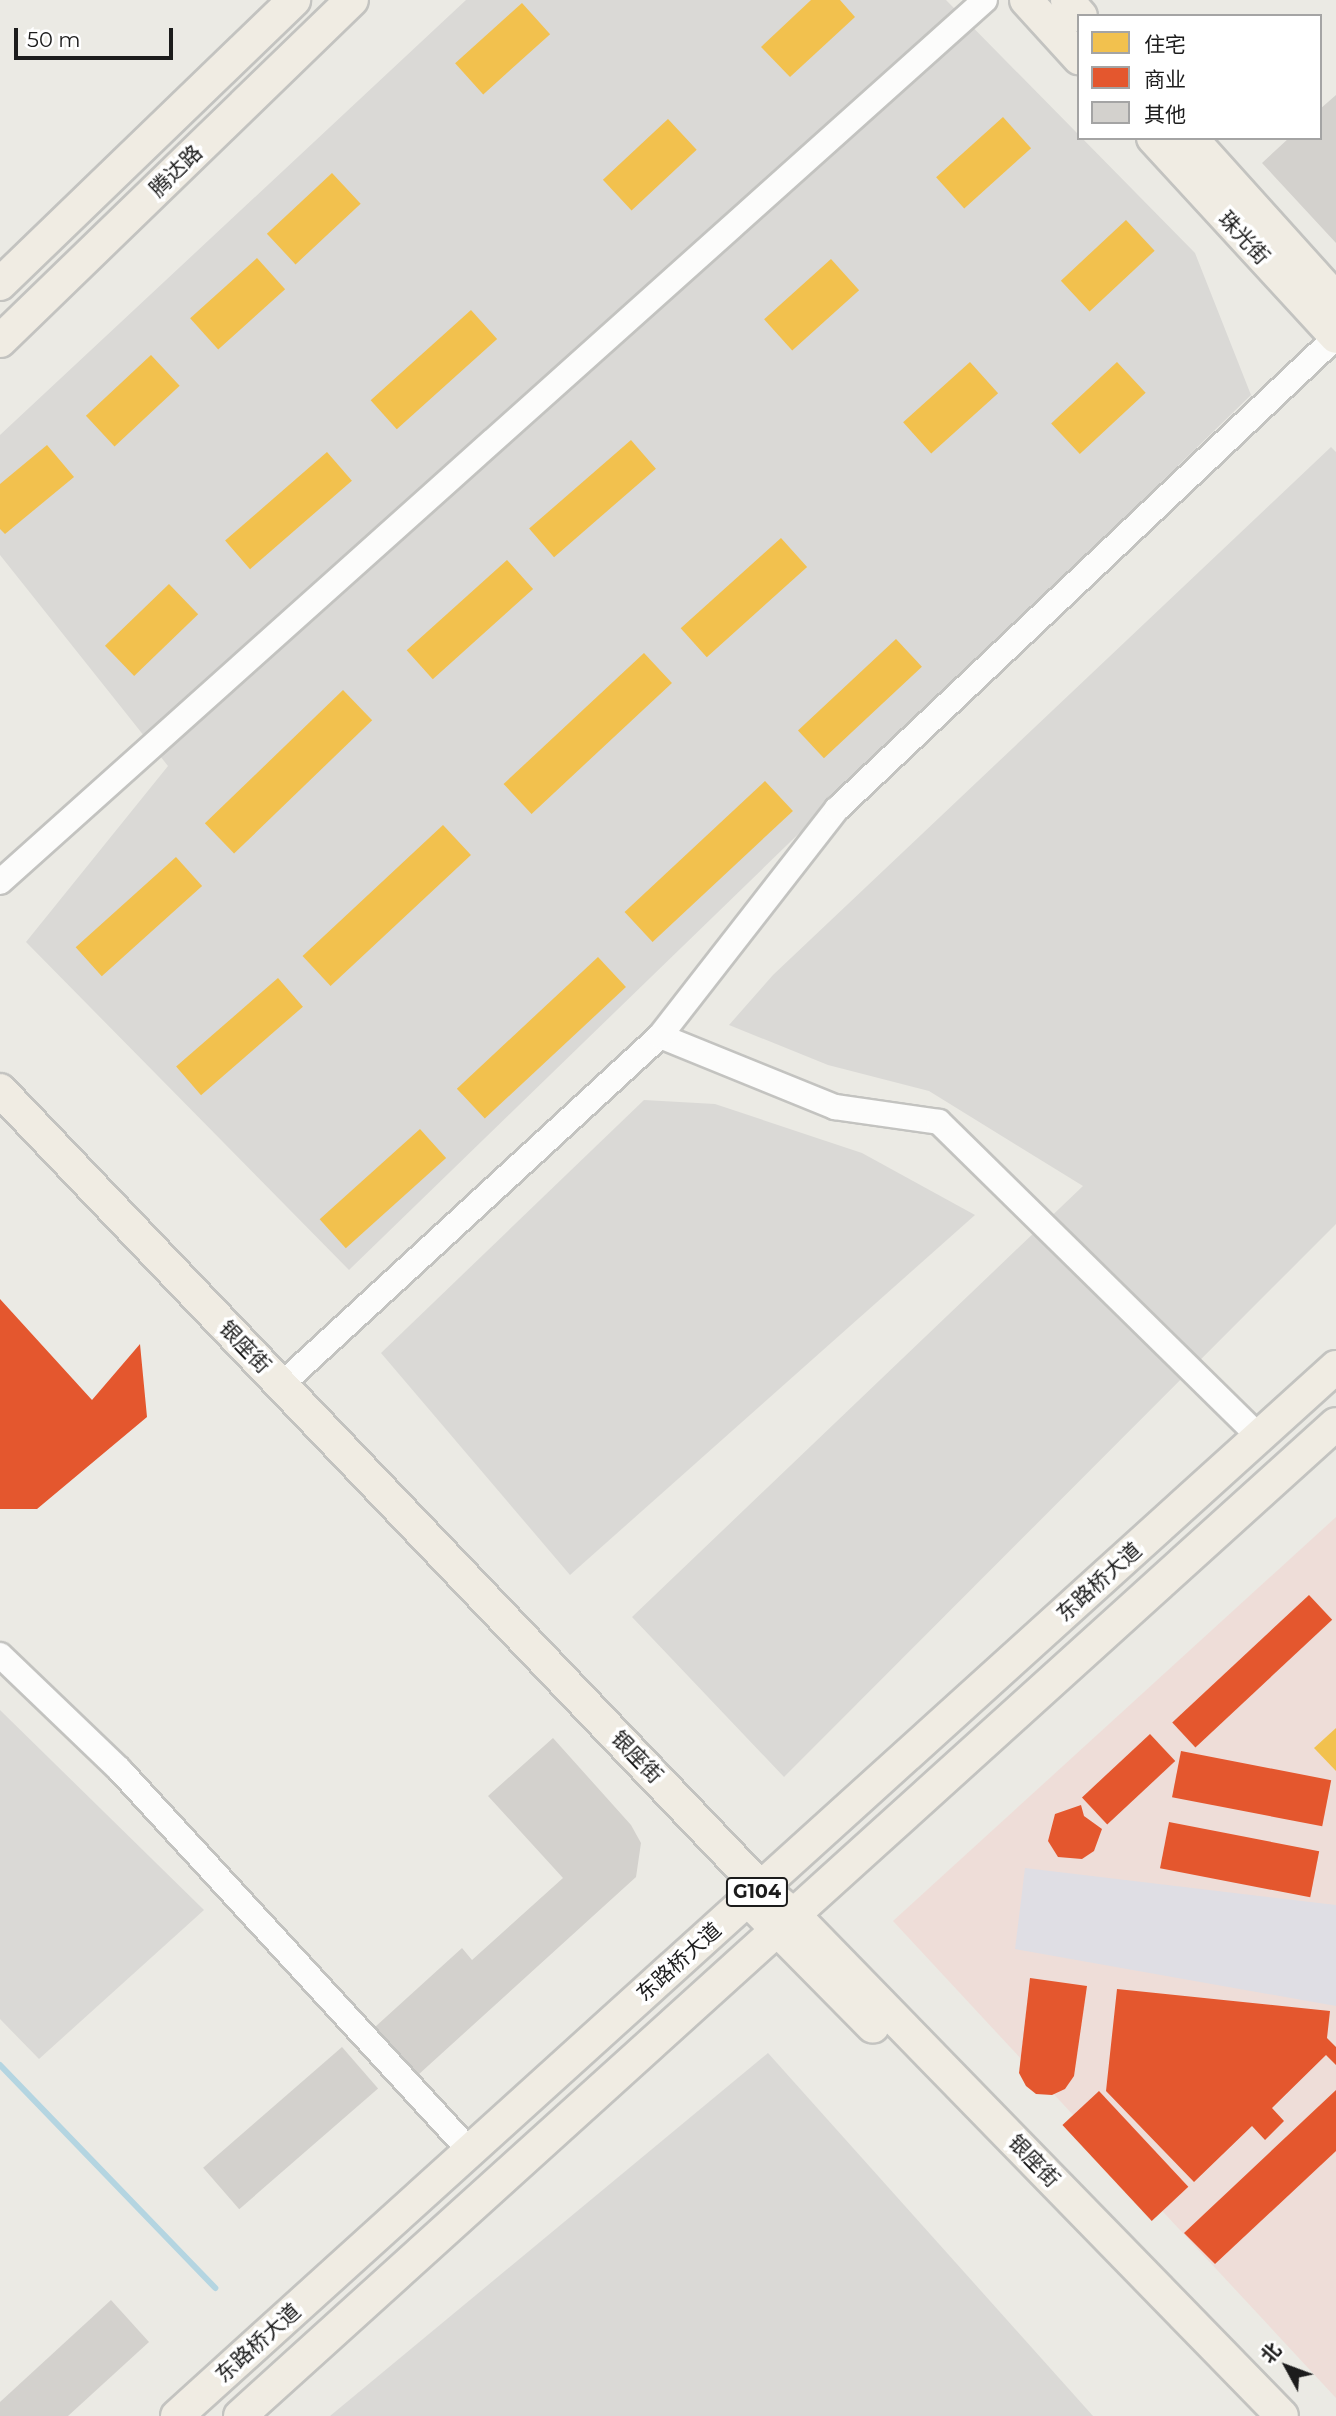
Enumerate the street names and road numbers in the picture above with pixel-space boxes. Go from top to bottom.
street label: 腾达路 [145,140,207,202]
street label: 珠光街 [1213,206,1275,270]
street label: 银座街 [214,1316,276,1378]
street label: 东路桥大道 [1052,1538,1146,1626]
street label: 银座街 [606,1726,668,1788]
road number: G104 [726,1876,788,1908]
street label: 东路桥大道 [632,1918,726,2006]
street label: 银座街 [1003,2130,1065,2192]
street label: 东路桥大道 [211,2299,305,2387]

